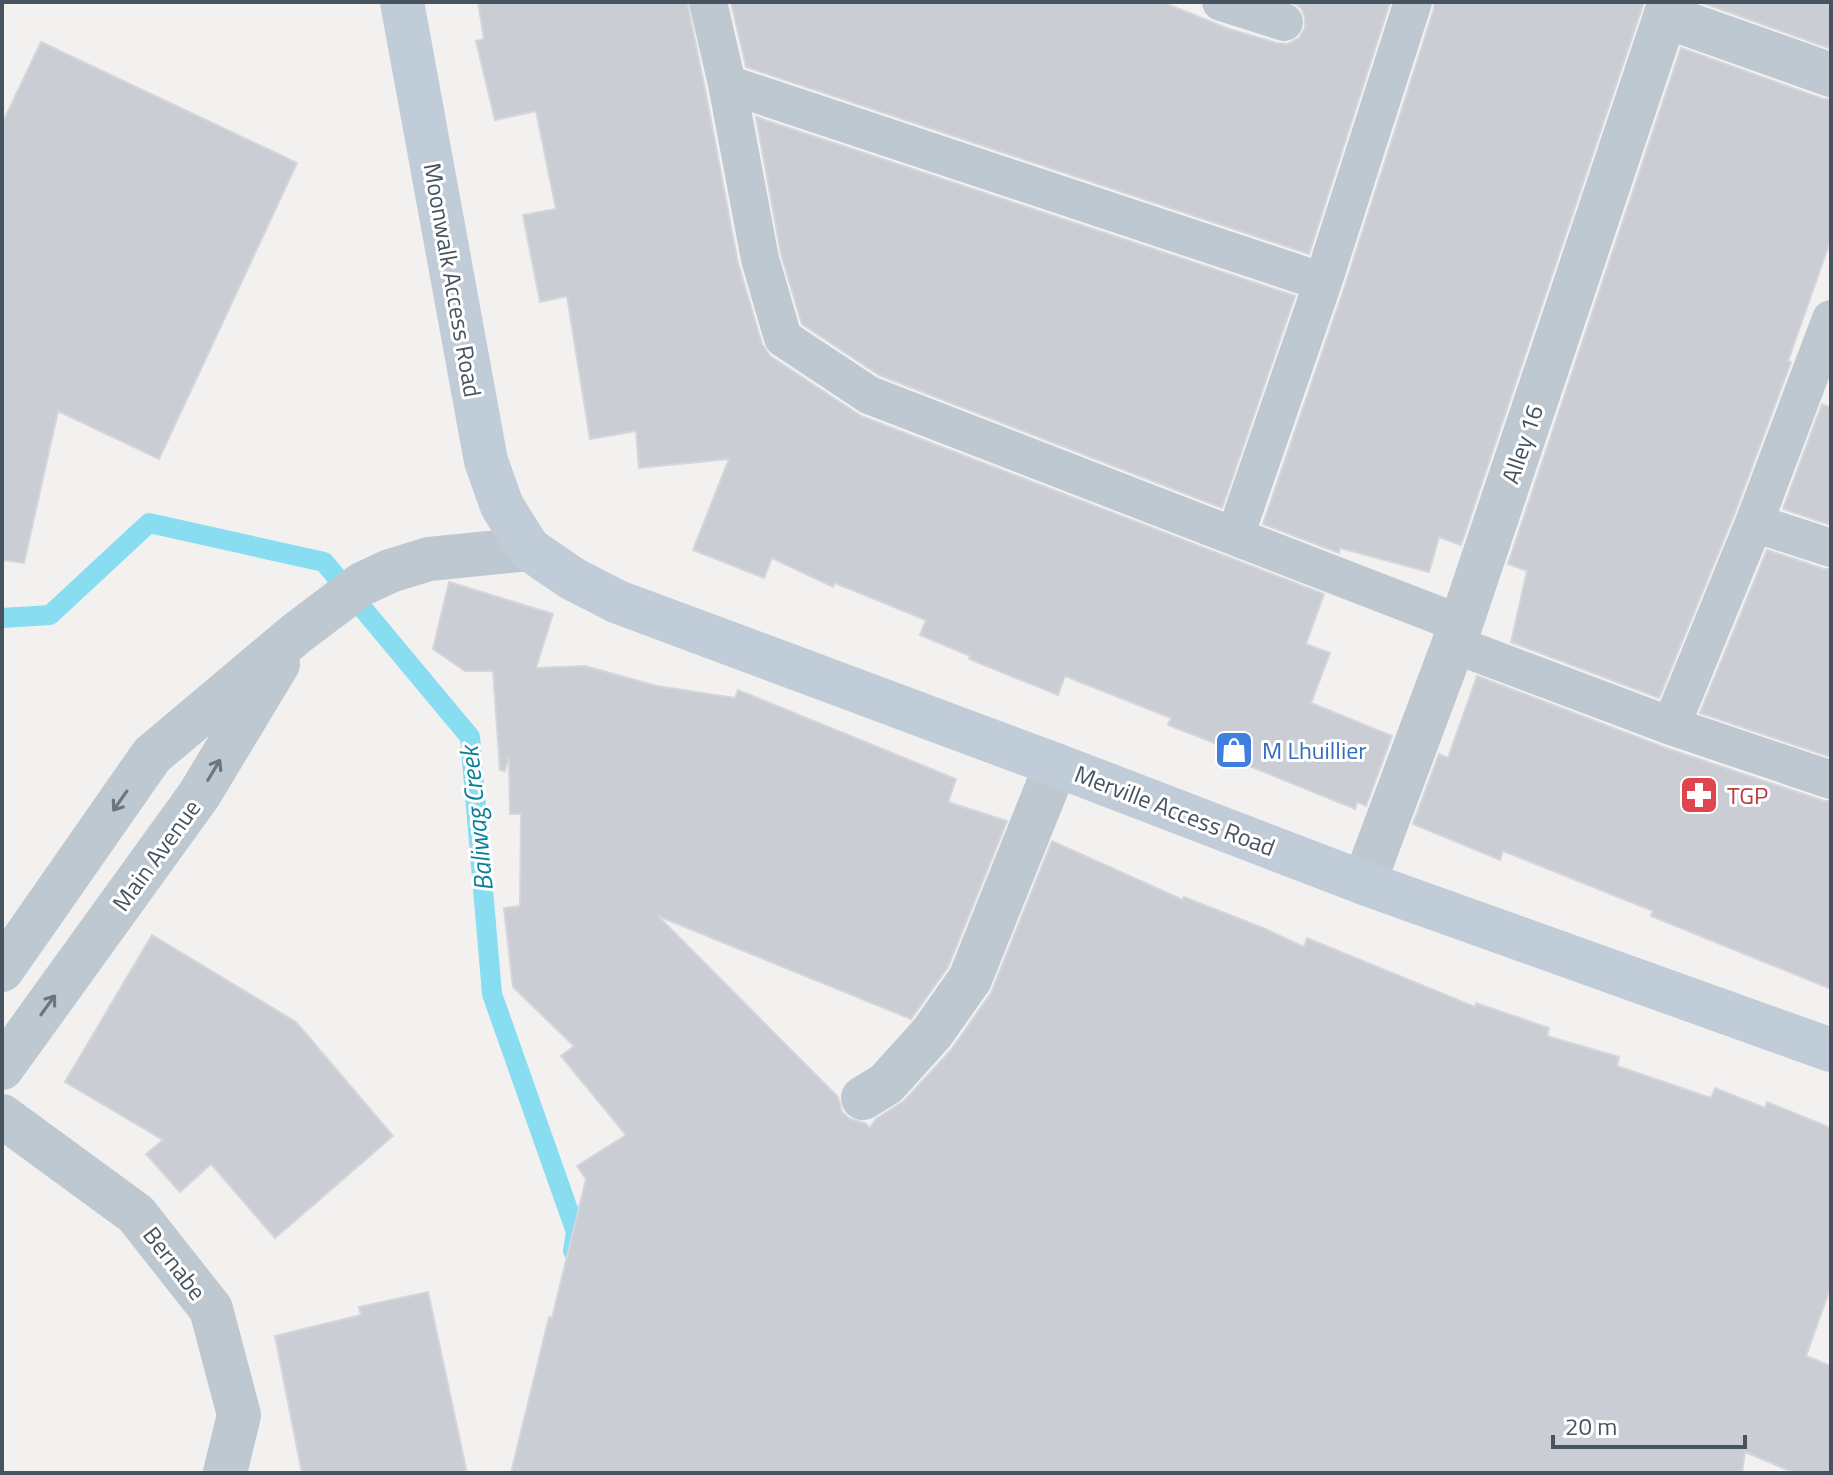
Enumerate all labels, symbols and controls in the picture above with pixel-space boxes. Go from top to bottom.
street label: Moonwalk Access Road [415,160,491,400]
street label: Alley 16 [1492,400,1552,488]
shop icon: M Lhuillier [1213,729,1255,771]
place label: M Lhuillier [1262,732,1367,768]
water label: Baliwag Creek [449,741,503,893]
street label: Merville Access Road [1069,755,1281,865]
one-way arrow [206,759,222,782]
pharmacy icon: TGP [1678,774,1720,816]
place label: TGP [1727,777,1768,813]
one-way arrow [112,790,128,812]
street label: Main Avenue [103,792,209,918]
one-way arrow [39,995,56,1016]
street label: Bernabe [135,1218,215,1308]
scale bar [1553,1399,1745,1449]
text: 20 m [1565,1408,1617,1444]

